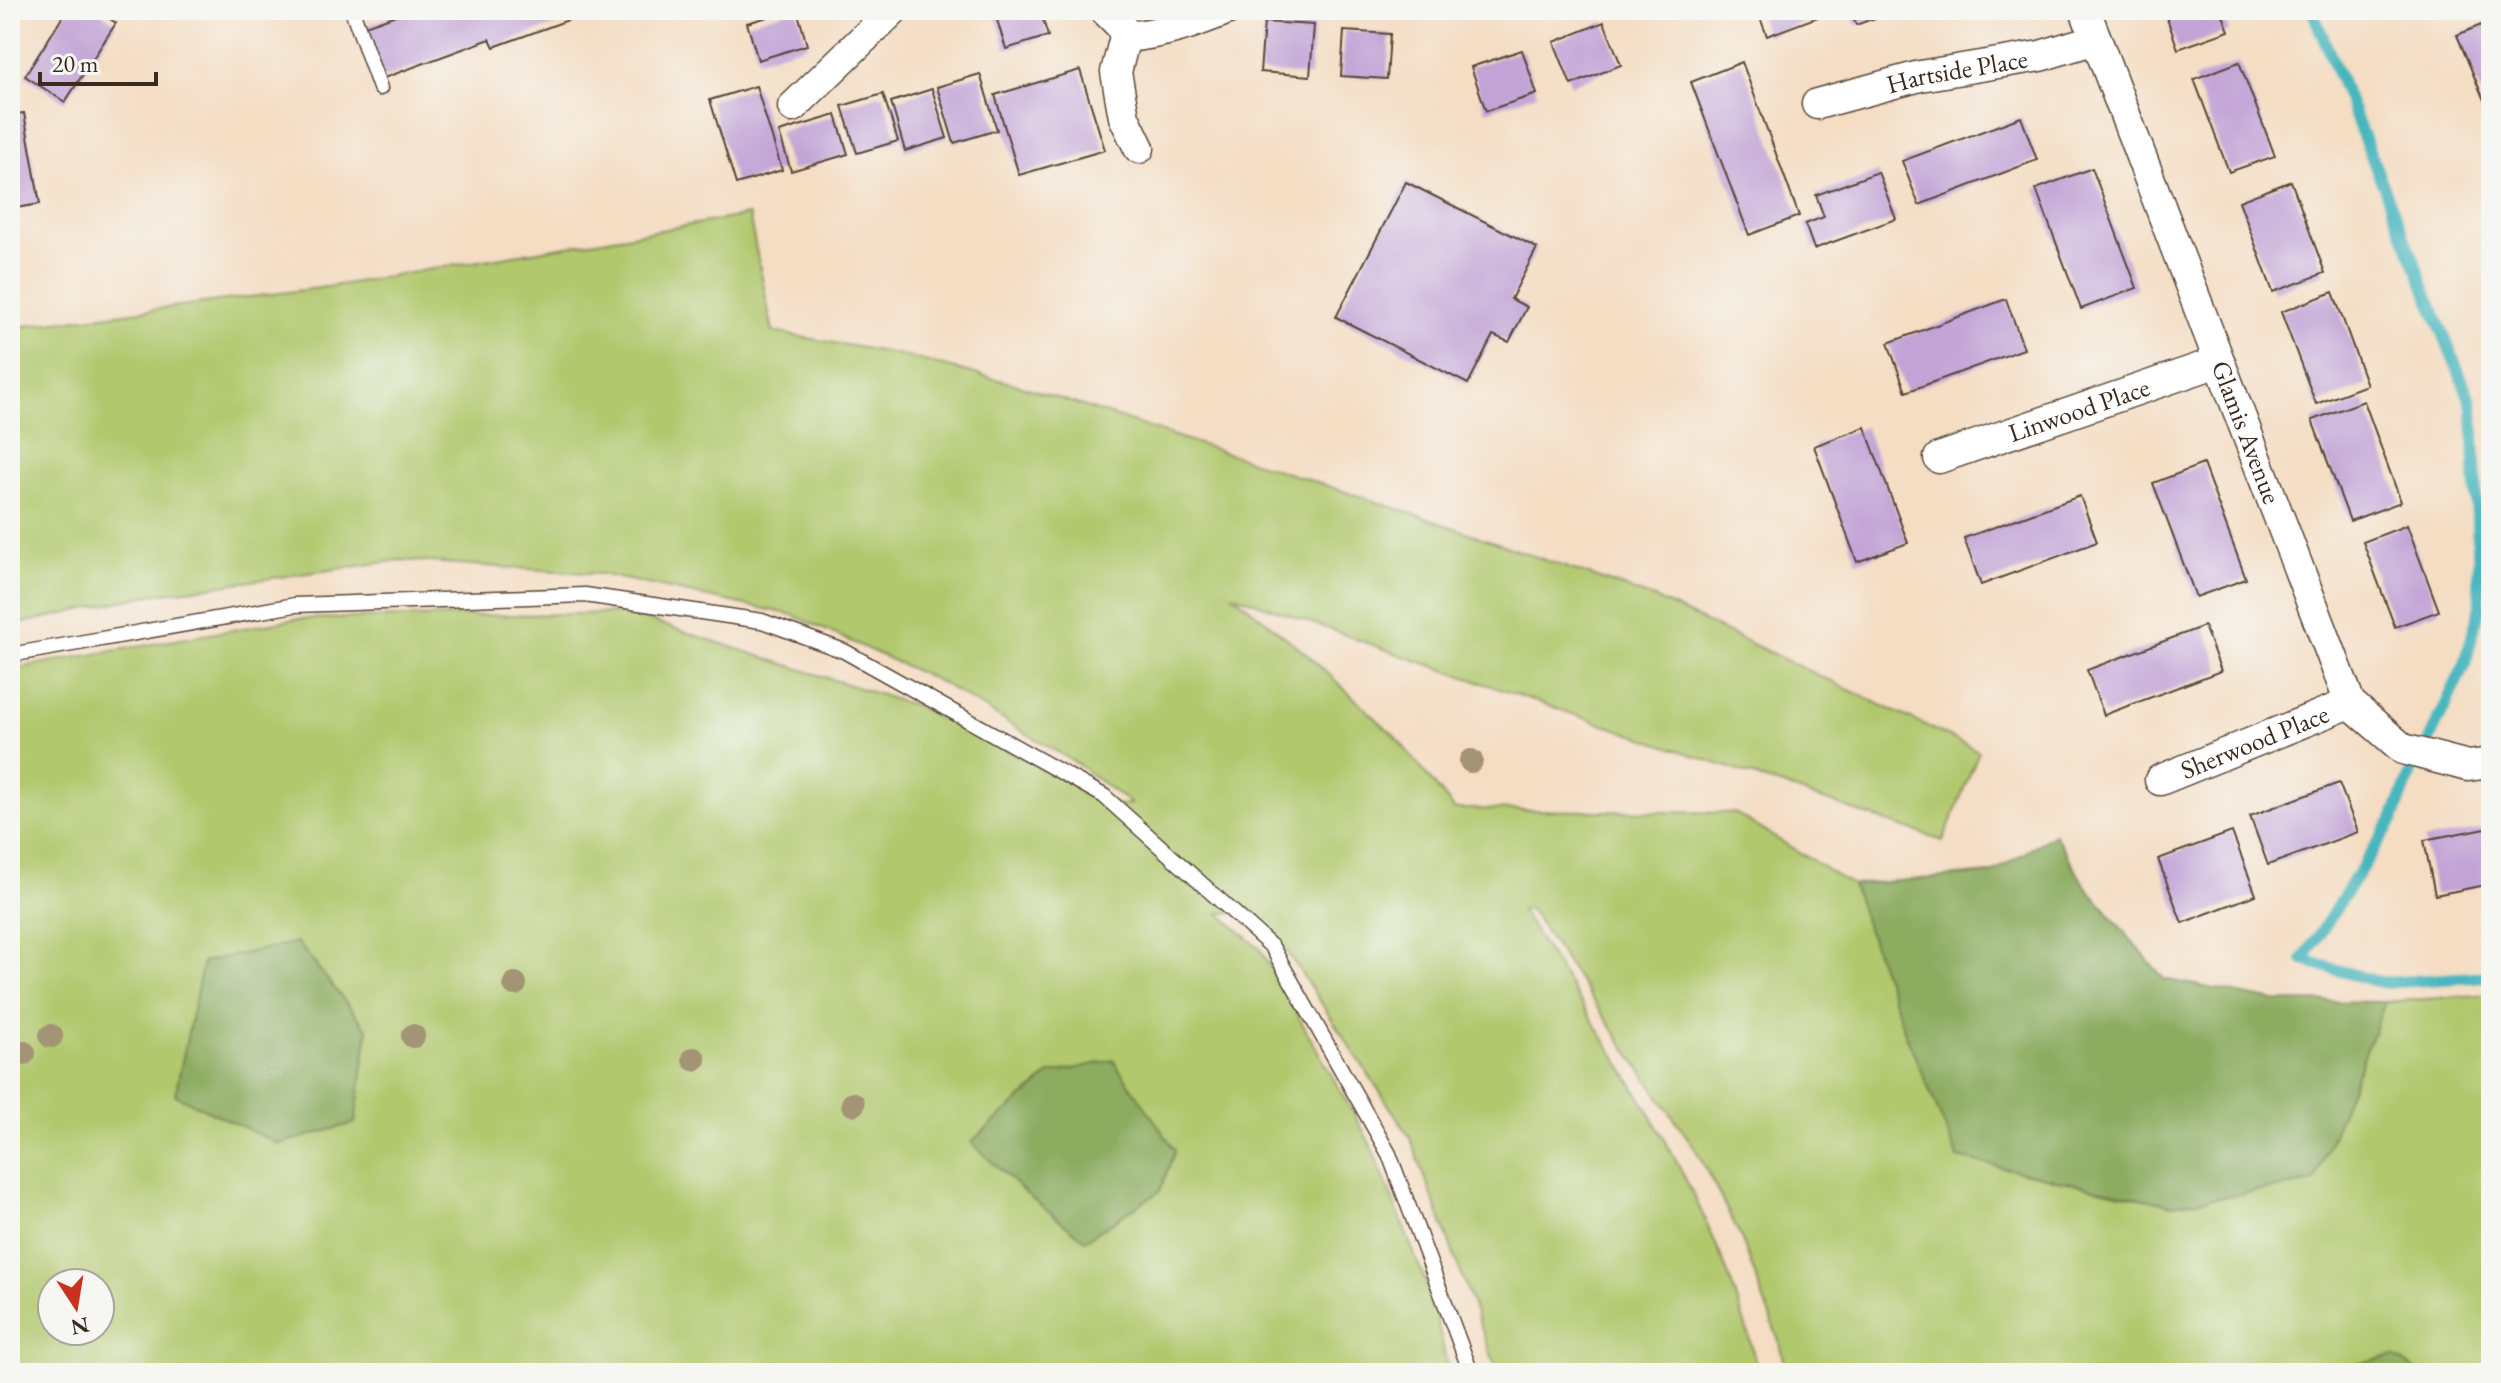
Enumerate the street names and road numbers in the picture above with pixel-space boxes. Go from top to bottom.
street label: Hartside Place [1883,41,2030,101]
street label: Glamis Avenue [2204,356,2289,509]
street label: Linwood Place [2004,370,2154,450]
street label: Sherwood Place [2175,696,2334,787]

